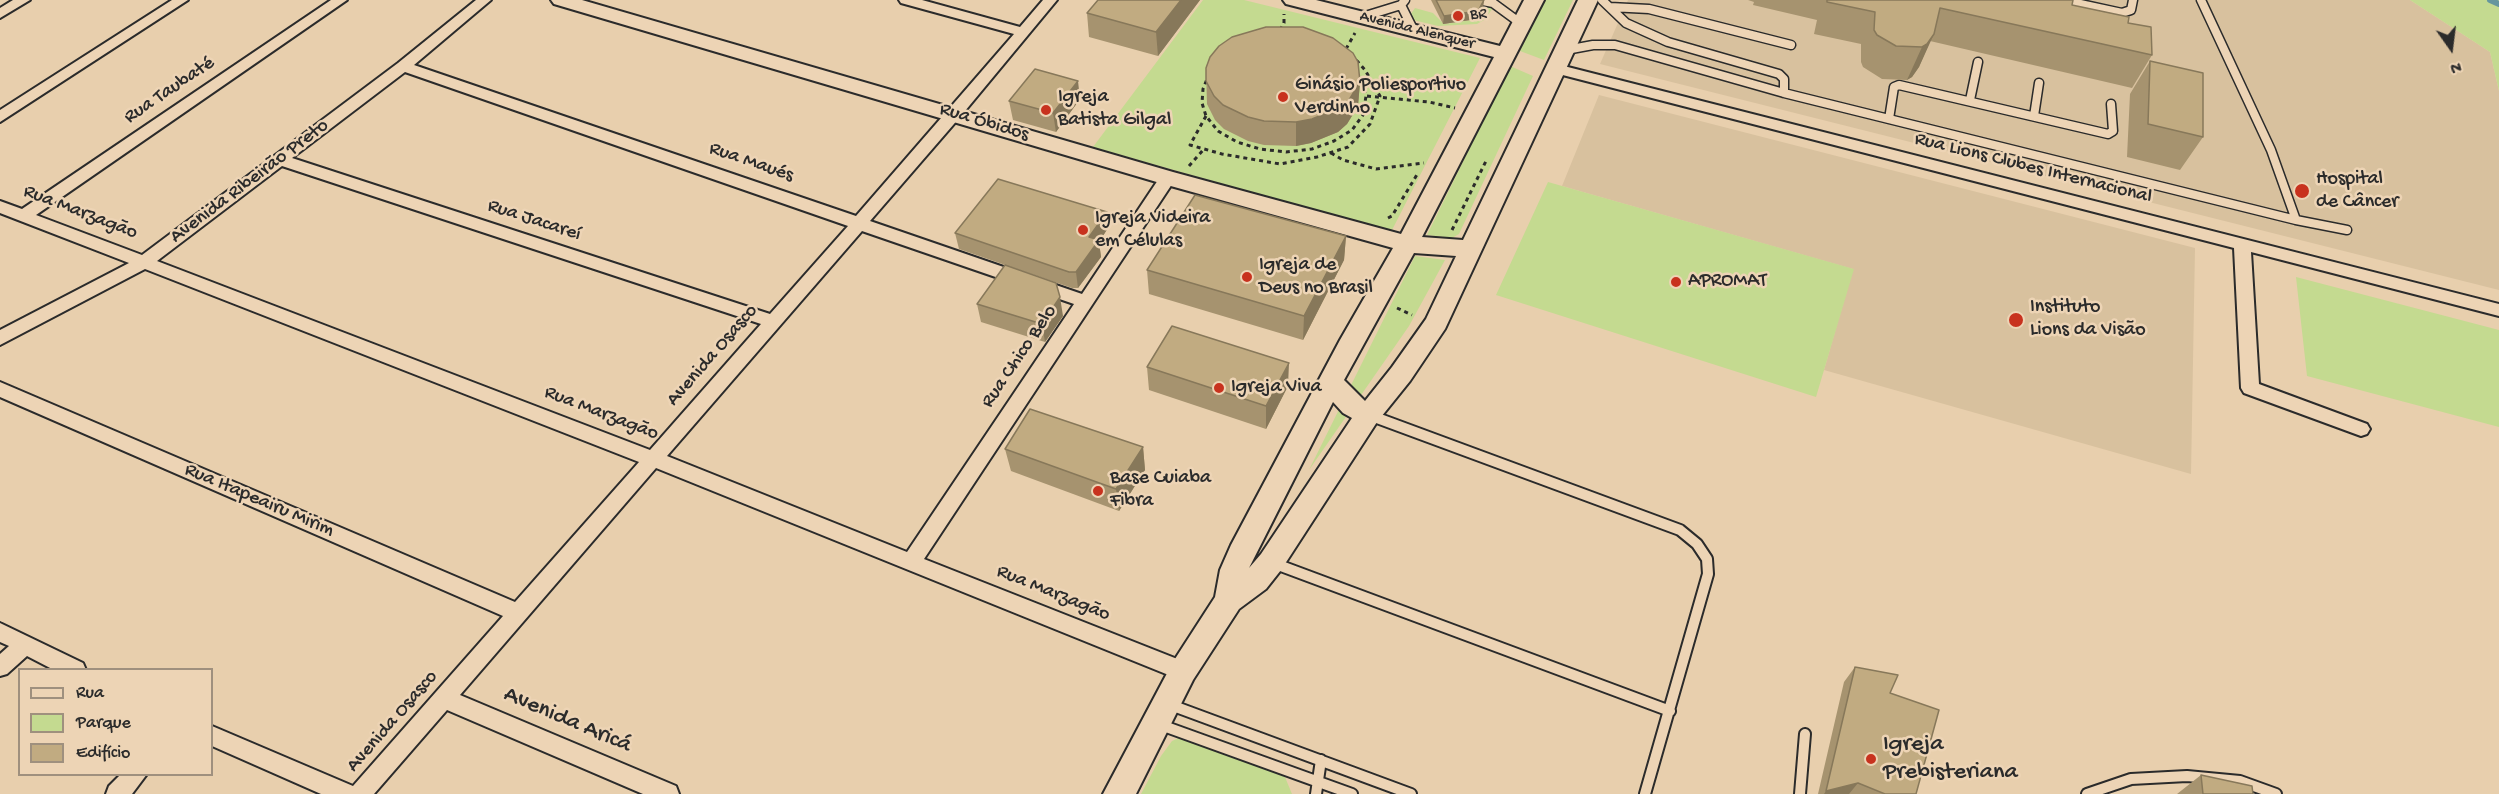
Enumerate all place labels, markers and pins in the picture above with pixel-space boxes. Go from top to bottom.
place label: BR [1470,6,1487,26]
marker: BR [1451,9,1465,23]
place label: Ginásio Poliesportivo Verdinho [1295,74,1466,121]
place label: Igreja Batista Gilgal [1058,86,1171,133]
marker: Ginásio Poliesportivo Verdinho [1276,90,1290,104]
marker: Igreja Batista Gilgal [1039,103,1053,117]
place label: Hospital de Câncer [2316,168,2398,215]
marker: Hospital de Câncer [2293,182,2311,200]
place label: Igreja Videira em Células [1095,207,1210,254]
marker: Igreja Videira em Células [1076,223,1090,237]
place label: Igreja de Deus no Brasil [1259,254,1373,301]
marker: Igreja de Deus no Brasil [1240,270,1254,284]
place label: APROMAT [1688,270,1767,294]
marker: APROMAT [1669,275,1683,289]
place label: Instituto Lions da Visão [2030,296,2146,343]
marker: Instituto Lions da Visão [2007,311,2025,329]
place label: Igreja Viva [1231,376,1322,400]
marker: Igreja Viva [1212,381,1226,395]
place label: Base Cuiaba Fibra [1110,467,1211,514]
marker: Base Cuiaba Fibra [1091,484,1105,498]
place label: Igreja Prebisteriana [1883,731,2018,787]
marker: Igreja Prebisteriana [1864,752,1878,766]

